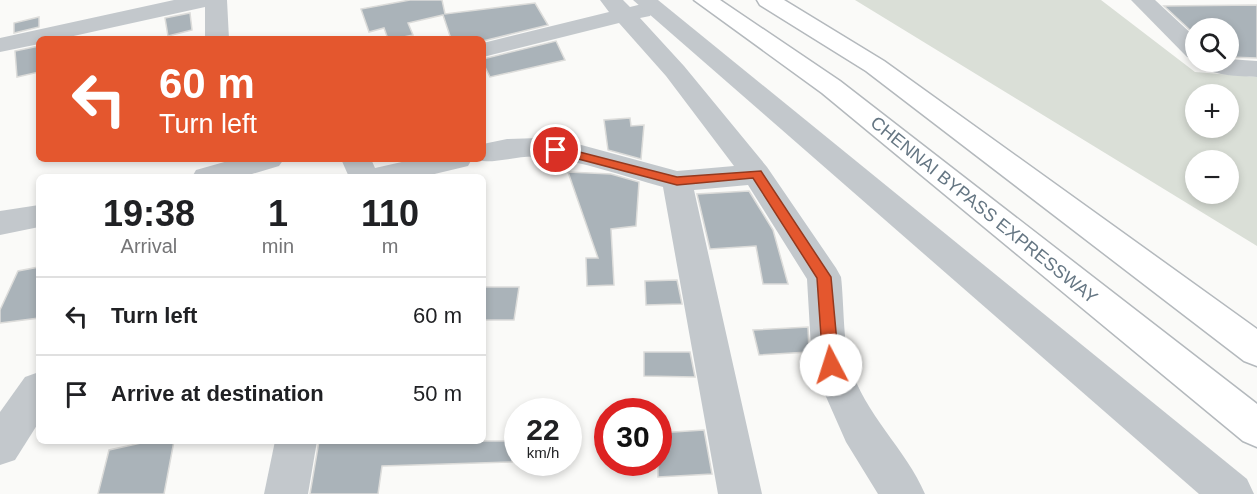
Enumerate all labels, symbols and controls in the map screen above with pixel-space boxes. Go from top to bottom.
map controls [1185,18,1239,204]
button: search [1185,18,1239,72]
icon: left [60,60,138,138]
text: 60 m [159,60,255,107]
button: + [1185,84,1239,138]
text: Turn left [159,109,257,139]
street label: CHENNAI BYPASS EXPRESSWAY [867,112,1101,308]
pin [530,124,581,175]
icon: arrive [539,133,572,166]
button: − [1185,150,1239,204]
text: 19:38 [103,193,195,234]
text: 1 [268,193,288,234]
text: 110 [361,193,419,234]
text: Arrival [121,235,177,257]
text: min [262,235,294,257]
text: m [382,235,398,257]
icon: left [60,300,93,333]
text: Turn left [111,303,197,328]
text: 60 m [413,303,462,328]
position arrow [799,333,863,397]
icon: arrive [60,378,93,411]
text: Arrive at destination [111,381,324,406]
text: 50 m [413,381,462,406]
speed limit sign: 30 [594,398,672,476]
text: 22 [526,413,560,446]
text: km/h [527,444,559,461]

